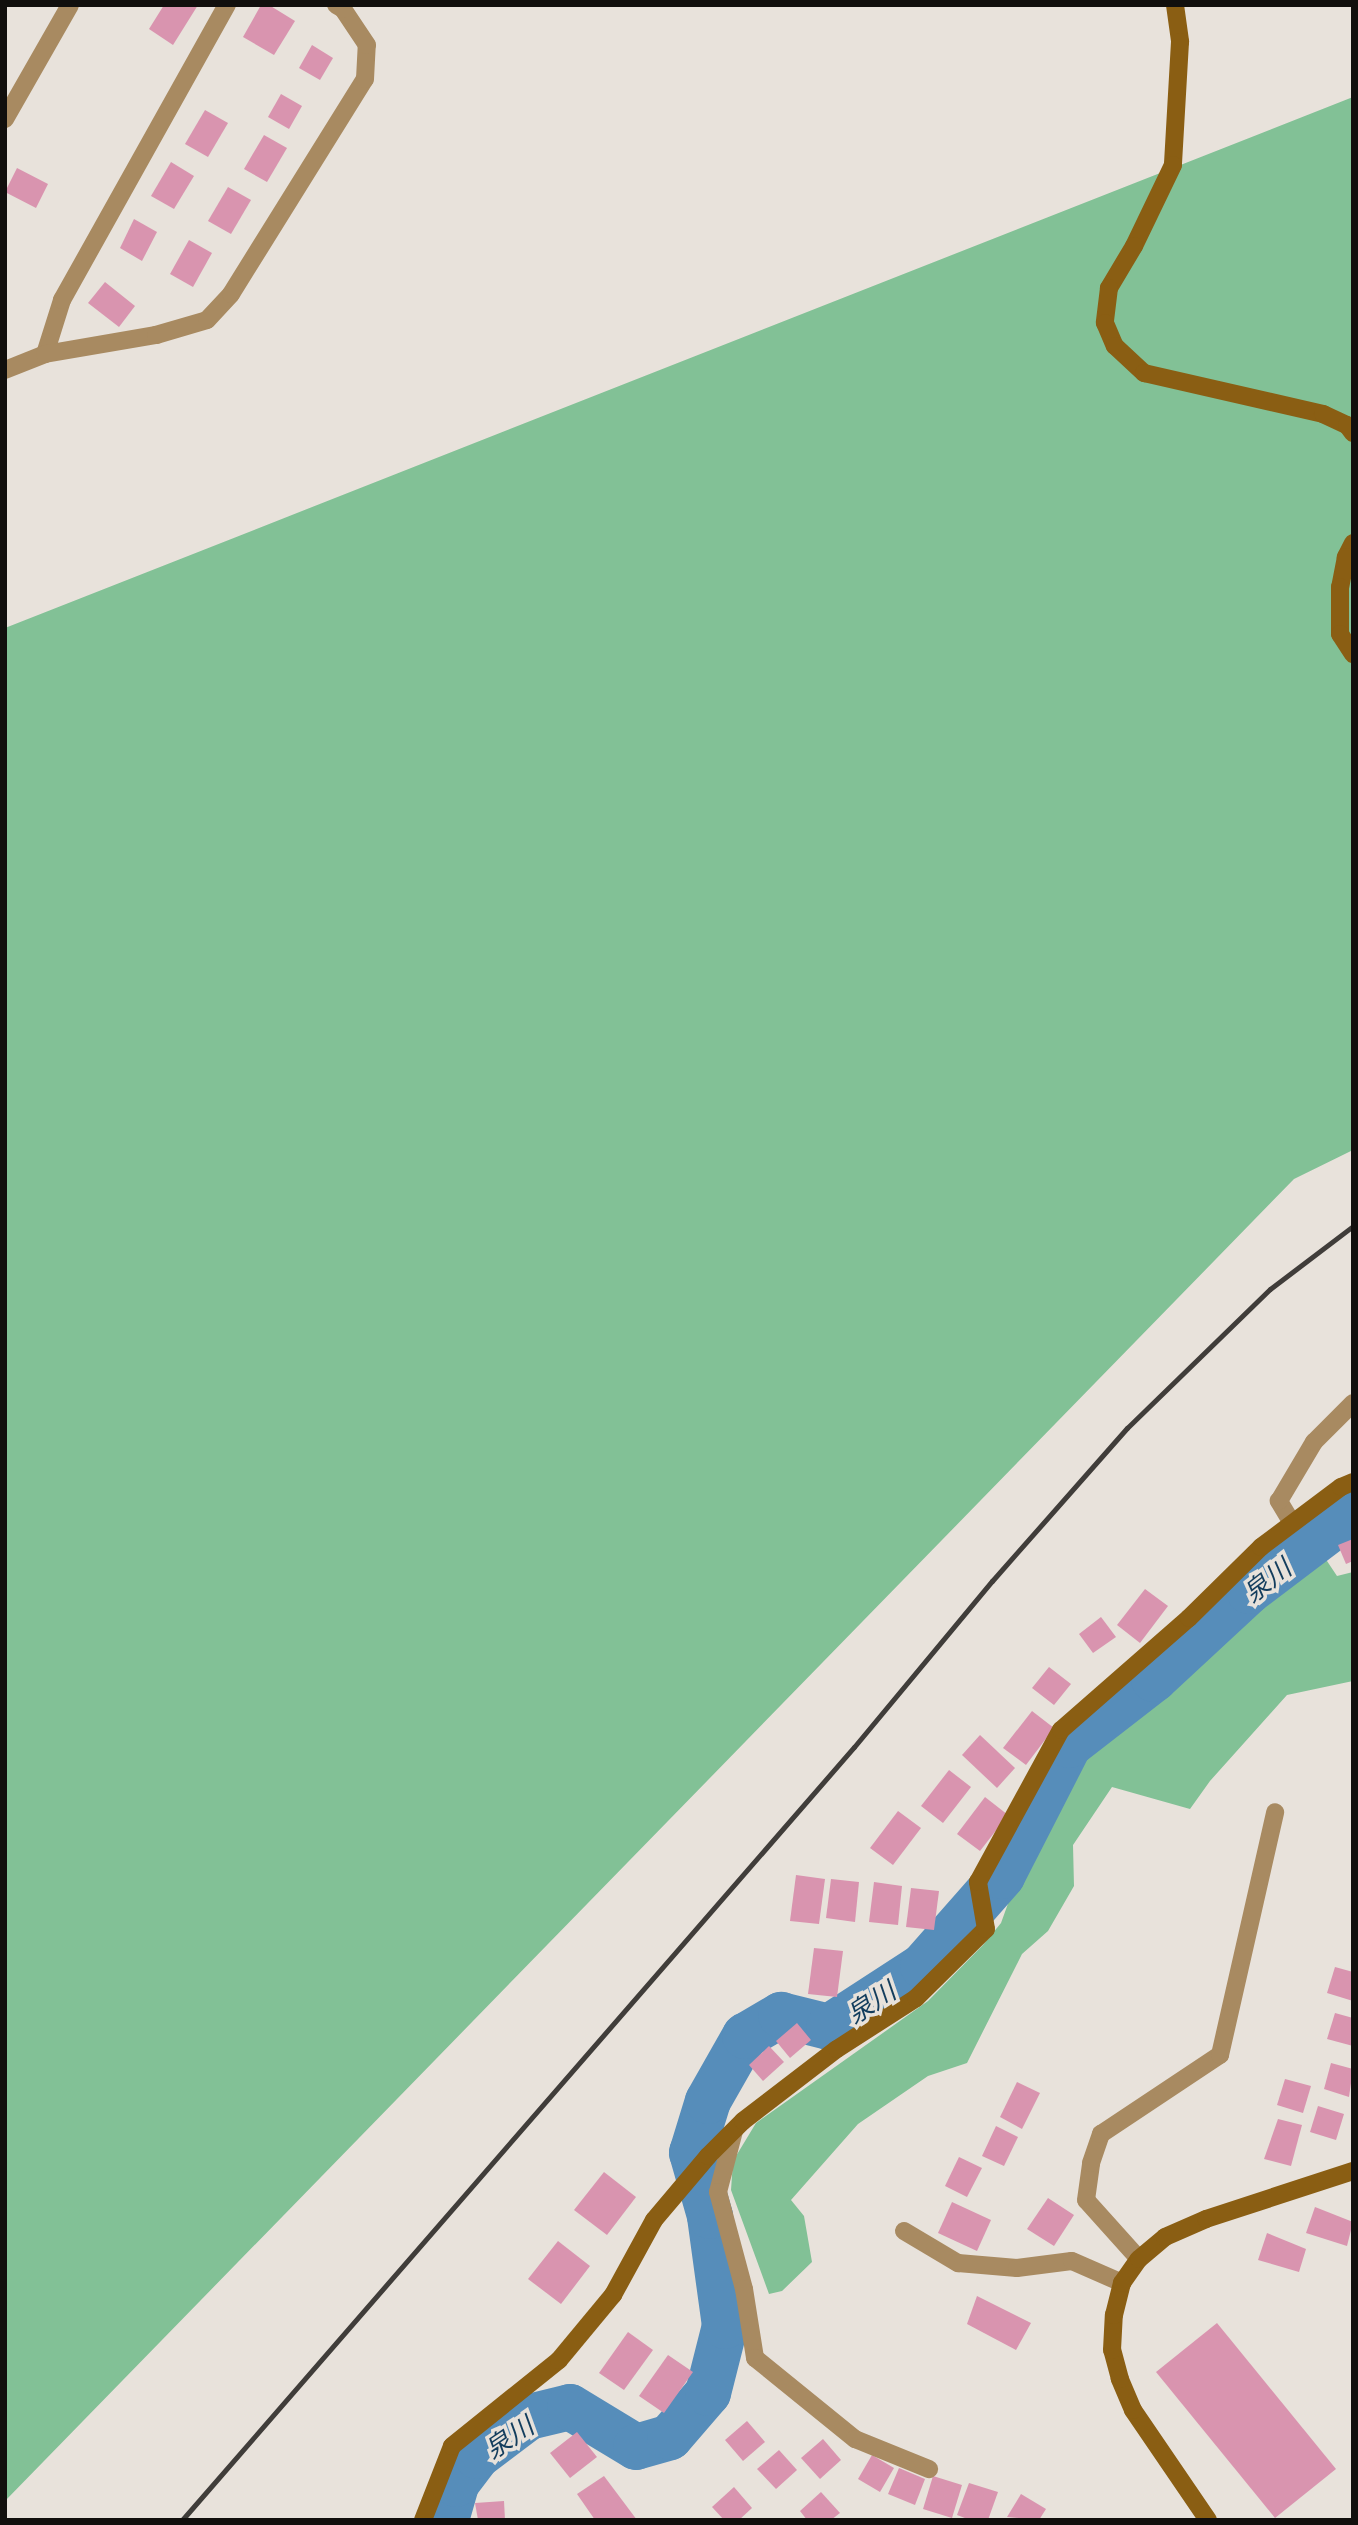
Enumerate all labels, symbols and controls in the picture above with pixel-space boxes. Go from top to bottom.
water label: 泉川 [1236,1551,1296,1607]
water label: 泉川 [840,1974,900,2028]
water label: 泉川 [478,2409,538,2463]

